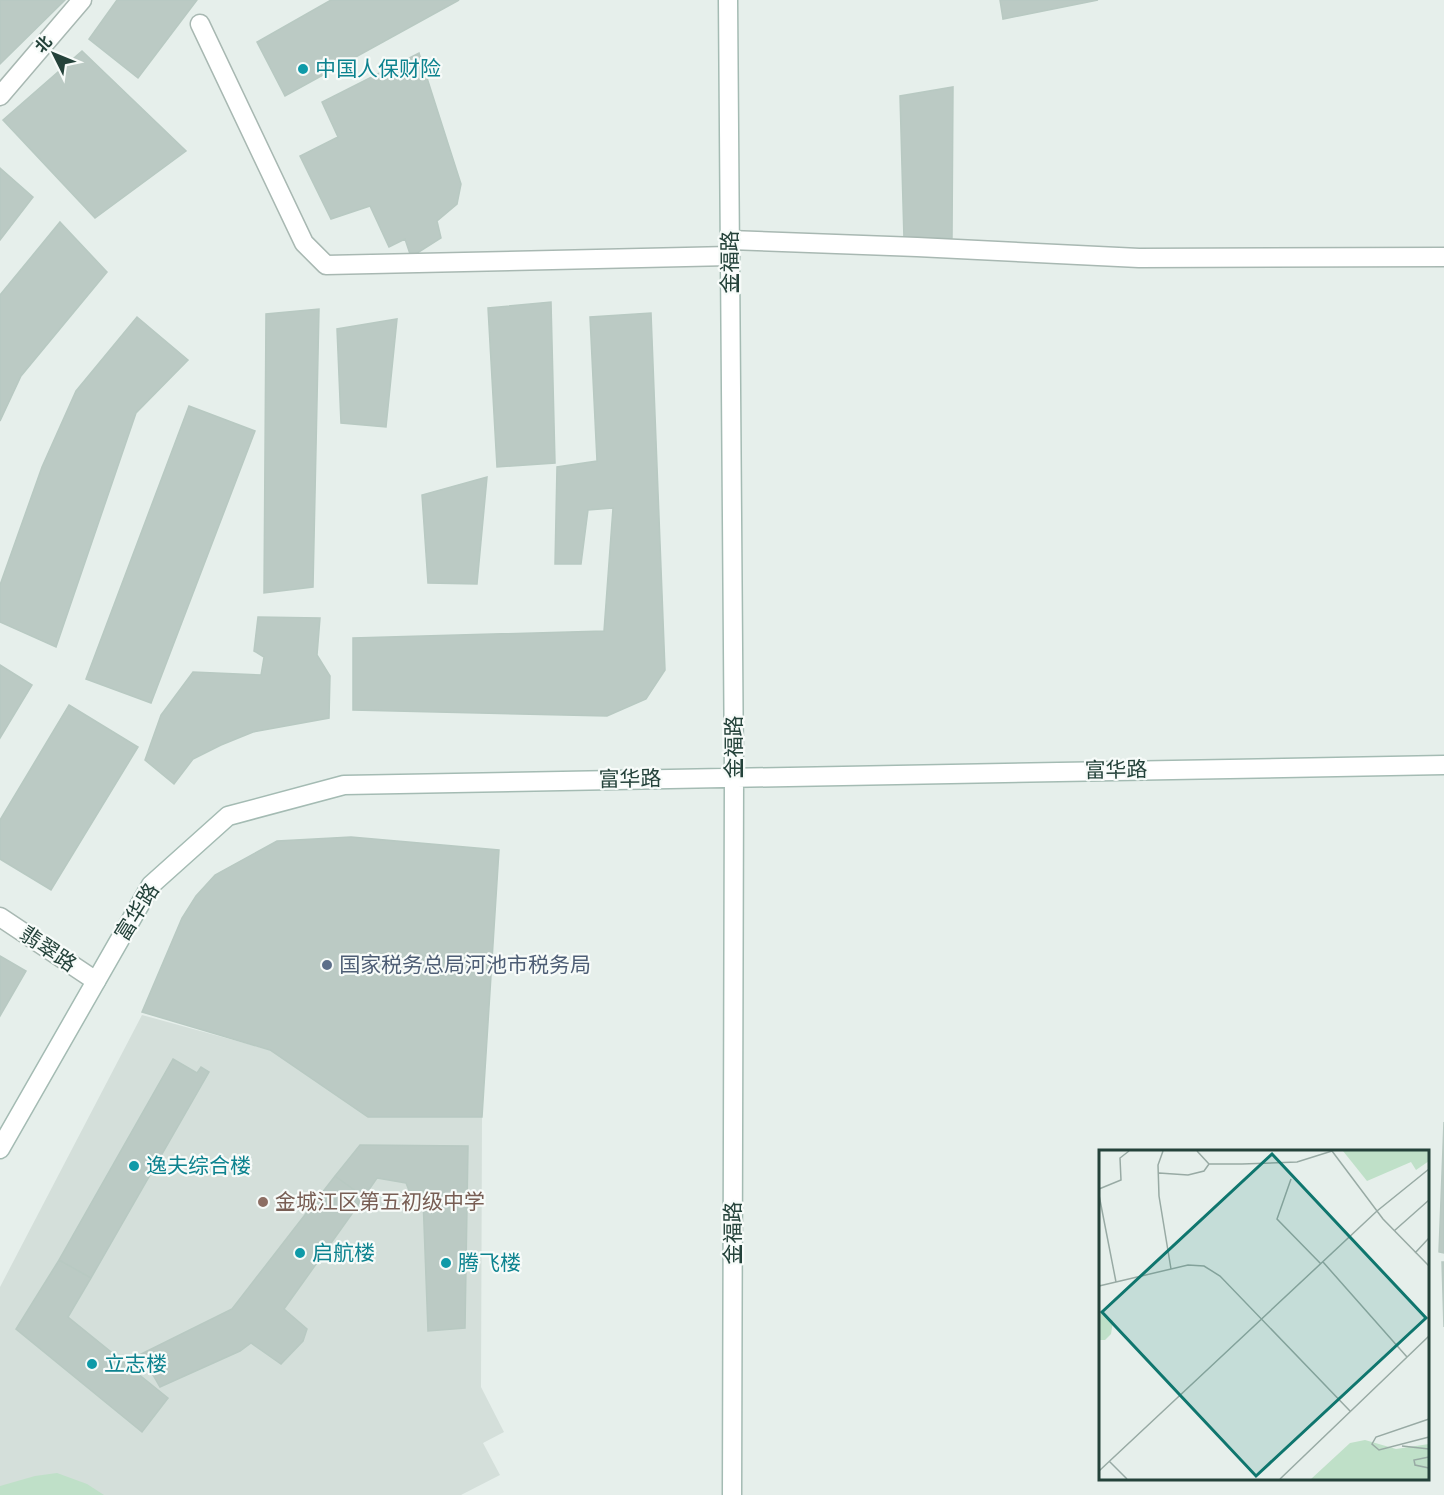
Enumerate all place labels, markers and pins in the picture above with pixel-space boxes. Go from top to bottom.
place label: 中国人保财险 [315,54,441,83]
marker: 中国人保财险 [296,62,310,76]
place label: 国家税务总局河池市税务局 [339,950,591,979]
marker: 国家税务总局河池市税务局 [320,958,334,972]
place label: 逸夫综合楼 [146,1151,251,1180]
marker: 逸夫综合楼 [127,1159,141,1173]
place label: 金城江区第五初级中学 [275,1187,485,1216]
marker: 金城江区第五初级中学 [256,1195,270,1209]
place label: 启航楼 [312,1238,375,1267]
marker: 启航楼 [293,1246,307,1260]
place label: 腾飞楼 [458,1248,521,1277]
marker: 腾飞楼 [439,1256,453,1270]
place label: 立志楼 [104,1349,167,1378]
marker: 立志楼 [85,1357,99,1371]

